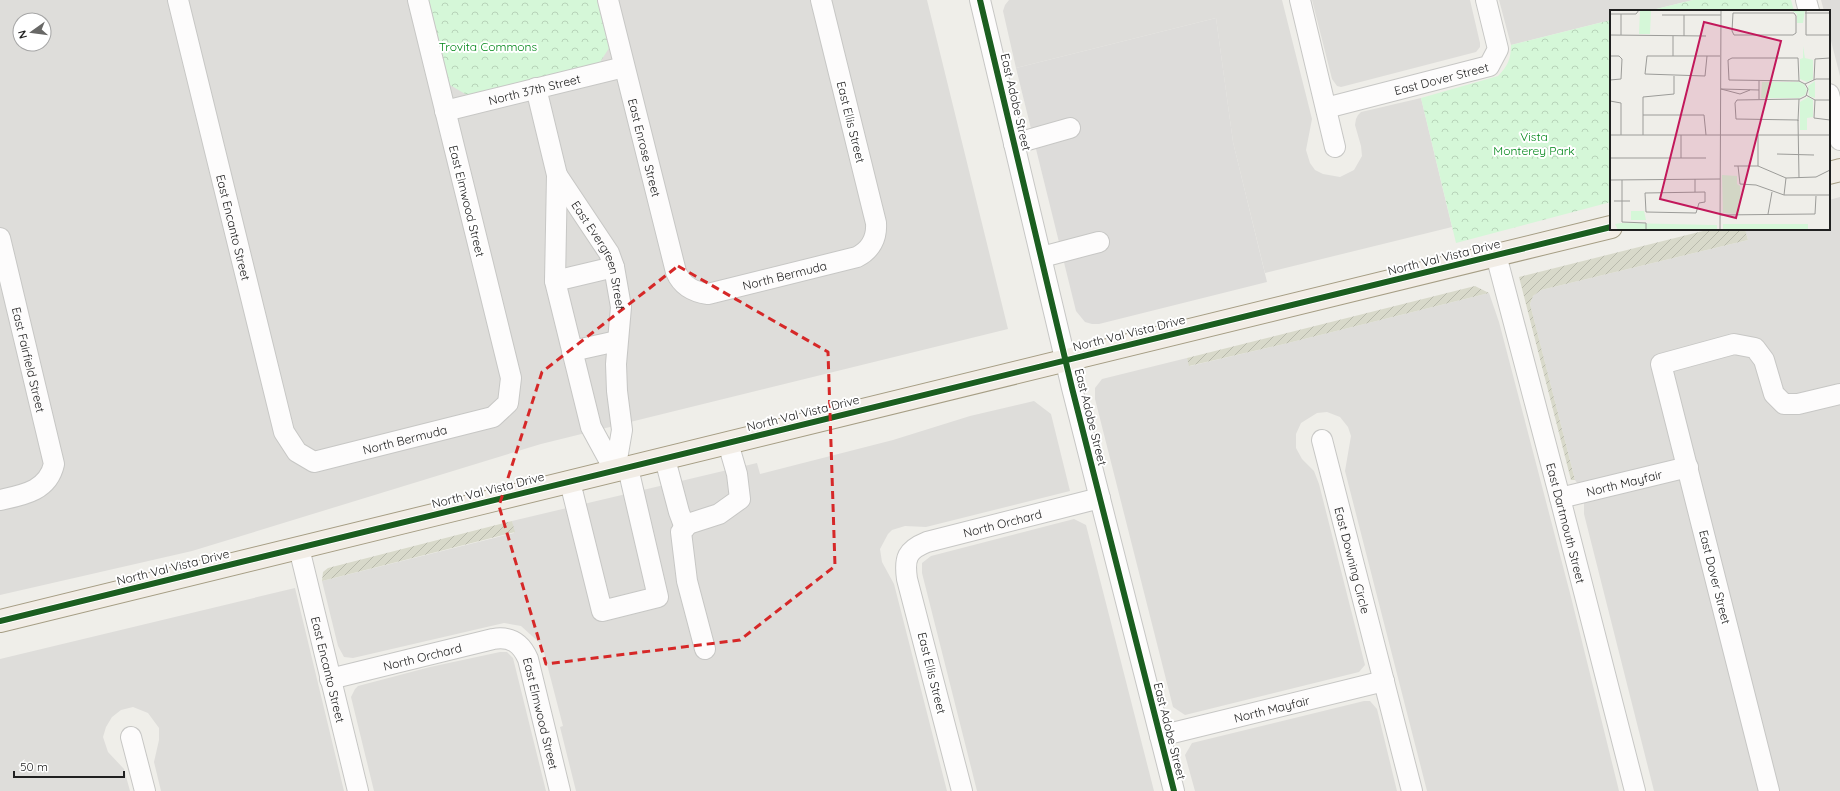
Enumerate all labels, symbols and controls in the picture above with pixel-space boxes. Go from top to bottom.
inset map [1610,10,1830,230]
north arrow [12,12,52,52]
text: N [15,29,30,40]
park label: Trovita Commons [439,39,538,54]
street label: East Adobe Street [998,52,1034,152]
street label: East Dover Street [1392,59,1490,98]
street label: North 37th Street [487,71,582,108]
street label: East Ellis Street [834,80,868,164]
street label: East Enrose Street [625,97,664,198]
park label: Vista Monterey Park [1493,129,1575,158]
street label: East Elmwood Street [446,144,488,258]
street label: East Encanto Street [214,173,254,282]
street label: East Evergreen Street [569,198,629,310]
street label: North Val Vista Drive [1386,236,1502,278]
street label: North Bermuda [741,257,828,293]
street label: East Fairfield Street [9,305,49,414]
street label: North Val Vista Drive [1071,312,1187,354]
street label: East Adobe Street [1072,367,1110,467]
street label: North Val Vista Drive [745,392,861,434]
street label: North Bermuda [361,421,448,457]
street label: East Dartmouth Street [1544,461,1589,585]
street label: North Mayfair [1585,466,1664,499]
street label: North Val Vista Drive [430,469,546,511]
street label: East Downing Circle [1332,505,1374,615]
street label: North Orchard [961,506,1043,540]
street label: East Dover Street [1696,528,1734,626]
street label: North Val Vista Drive [115,546,231,588]
street label: East Encanto Street [308,615,349,724]
street label: East Ellis Street [915,631,949,715]
street label: North Orchard [381,640,463,673]
street label: East Elmwood Street [520,656,562,771]
street label: East Adobe Street [1151,681,1189,781]
street label: North Mayfair [1232,692,1312,725]
scale bar [14,753,124,779]
text: 50 m [20,759,48,774]

